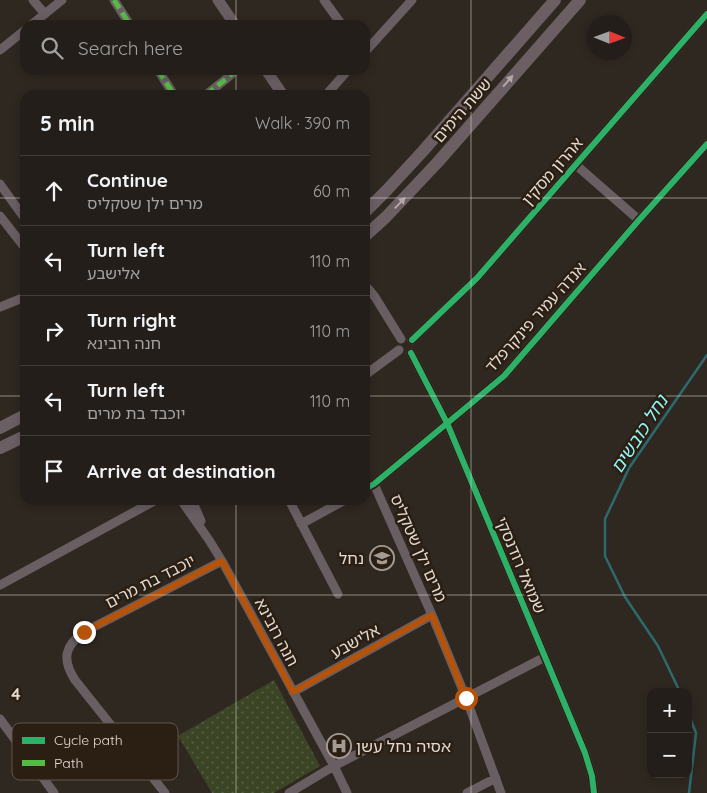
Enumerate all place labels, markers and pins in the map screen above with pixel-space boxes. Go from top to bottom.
school or university icon: נחל [369,545,395,571]
place label: נחל [339,548,364,568]
hospital icon: אסיה נחל עשן [326,733,352,759]
place label: אסיה נחל עשן [356,736,451,756]

